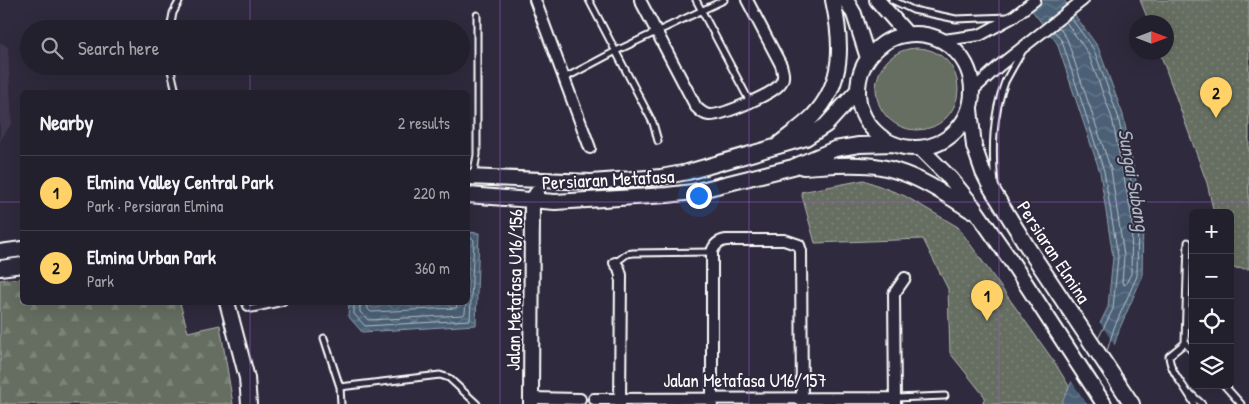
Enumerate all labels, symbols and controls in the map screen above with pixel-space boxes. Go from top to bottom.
north arrow [1129,15,1174,60]
search box [20,20,470,75]
icon: search [38,34,66,62]
text: Search here [78,35,159,61]
pin: 2 [1200,77,1232,118]
text: Nearby [40,108,93,137]
text: 2 results [398,112,450,134]
water label: Sungai Subang [1111,127,1157,234]
street label: Persiaran Metafasa [541,163,675,195]
text: Elmina Valley Central Park [87,169,273,195]
text: 1 [53,182,59,204]
text: 220 m [413,182,450,204]
your location [686,183,712,209]
text: Park · Persiaran Elmina [87,195,223,217]
street label: Persiaran Elmina [1011,196,1097,309]
street label: Jalan Metafasa U16/156 [500,209,528,371]
map controls [1189,209,1234,389]
button: + [1189,209,1234,254]
text: Elmina Urban Park [87,244,216,270]
button: − [1189,254,1234,299]
text: 2 [52,257,60,279]
text: 360 m [415,257,450,279]
text: Park [87,270,114,292]
pin: 1 [971,280,1003,321]
button: locate [1189,299,1234,344]
button: layers [1189,344,1234,389]
street label: Jalan Metafasa U16/157 [663,367,827,393]

